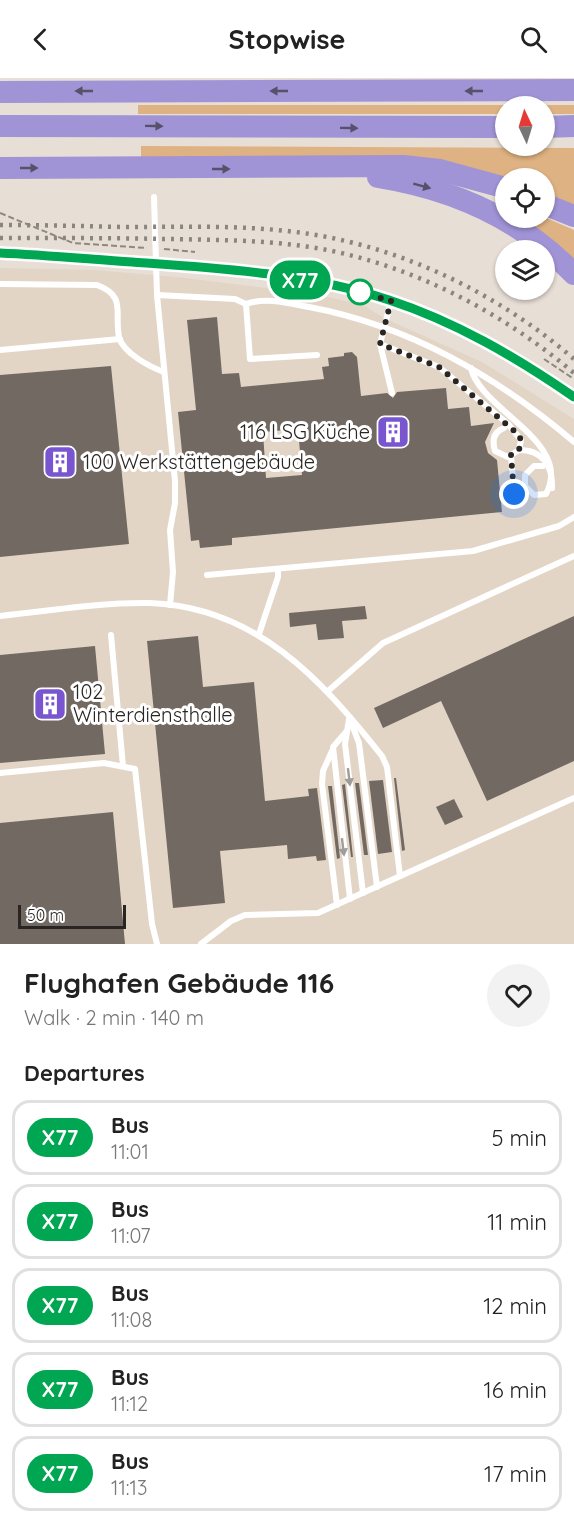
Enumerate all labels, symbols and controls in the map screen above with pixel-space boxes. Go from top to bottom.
text: Stopwise [229,22,345,56]
icon: back [24,23,57,56]
icon: search [517,23,550,56]
one-way arrow [74,86,93,96]
one-way arrow [269,86,288,96]
one-way arrow [464,86,483,96]
north arrow [495,96,555,156]
map controls [495,96,555,300]
one-way arrow [144,121,163,131]
one-way arrow [339,123,358,133]
one-way arrow [19,163,38,173]
one-way arrow [211,164,230,174]
button: locate [495,168,555,228]
one-way arrow [413,181,432,191]
button: layers [495,240,555,300]
line badge: X77 [266,260,334,300]
text: X77 [282,267,318,293]
unlabelled marker [347,279,373,305]
building icon: 116 LSG Küche [375,414,411,450]
place label: 116 LSG Küche [240,419,370,444]
building icon: 100 Werkstättengebäude [42,444,78,480]
place label: 100 Werkstättengebäude [83,449,315,474]
your location [499,479,529,509]
place label: 102 Winterdiensthalle [73,679,233,727]
building icon: 102 Winterdiensthalle [32,686,68,722]
one-way arrow [344,767,354,786]
one-way arrow [339,838,348,857]
scale bar [18,902,126,930]
text: 50 m [27,905,64,925]
button: heart [487,964,550,1027]
text: Flughafen Gebäude 116 [24,965,334,1000]
text: Walk · 2 min · 140 m [24,1005,204,1030]
text: Departures [24,1059,145,1087]
text: Bus [111,1111,149,1139]
text: X77 [42,1124,78,1150]
text: 5 min [492,1124,547,1152]
text: 11:01 [111,1139,149,1164]
text: Bus [111,1195,149,1223]
text: X77 [42,1208,78,1234]
text: 11 min [487,1208,547,1236]
text: 11:07 [111,1223,151,1248]
text: Bus [111,1279,149,1307]
text: X77 [42,1292,78,1318]
text: 12 min [483,1292,547,1320]
text: 11:08 [111,1307,152,1332]
text: Bus [111,1363,149,1391]
text: X77 [42,1376,78,1402]
text: 16 min [484,1376,547,1404]
text: 11:12 [111,1391,148,1416]
text: Bus [111,1447,149,1475]
text: X77 [42,1460,78,1486]
text: 17 min [484,1460,547,1488]
text: 11:13 [111,1475,147,1500]

